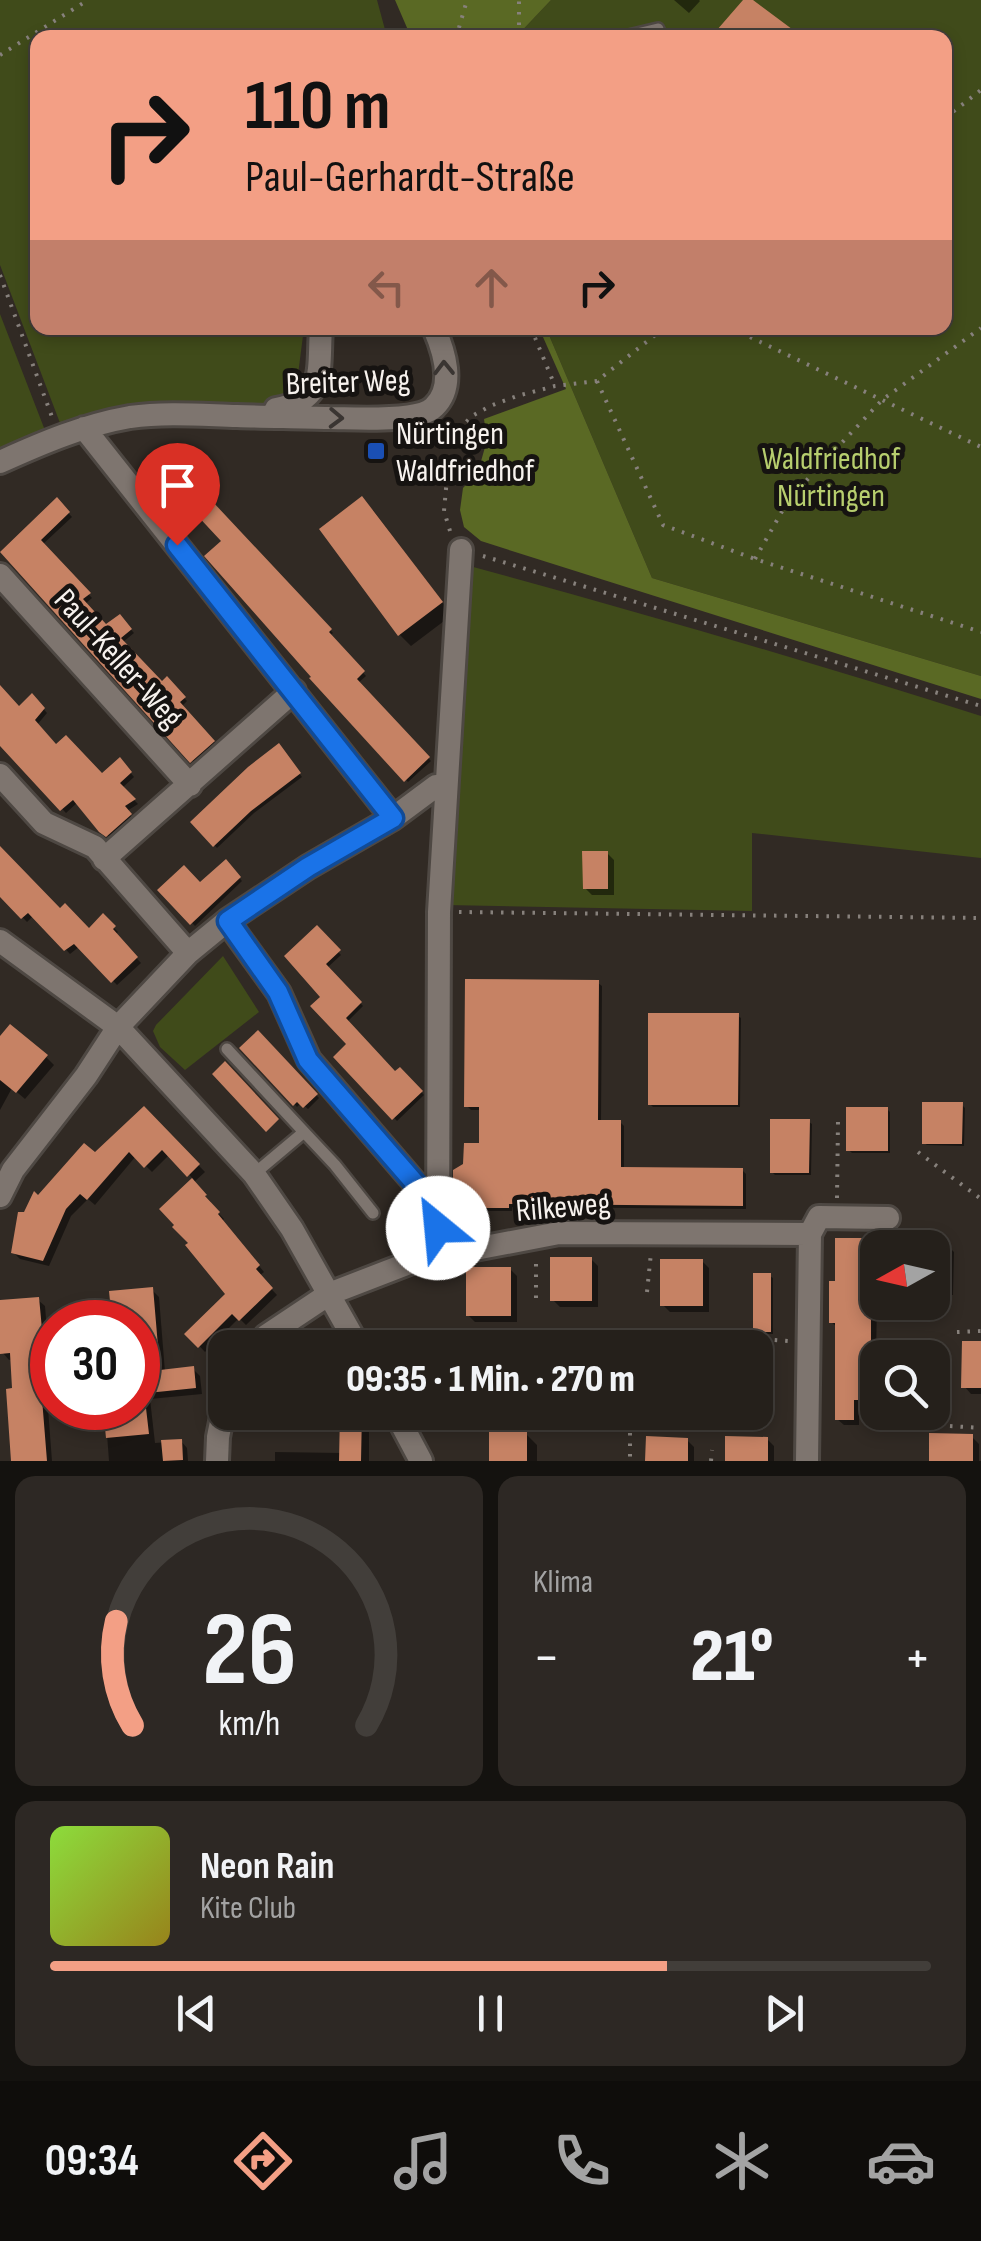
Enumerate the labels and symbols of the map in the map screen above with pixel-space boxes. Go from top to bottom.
one-way arrow [434,360,455,376]
street label: Breiter Weg [285,361,411,404]
one-way arrow [328,407,344,429]
place label: Nürtingen Waldfriedhof [396,415,535,491]
marker: Nürtingen Waldfriedhof [365,440,387,462]
park label: Waldfriedhof Nürtingen [762,440,901,516]
pin [135,443,220,546]
street label: Paul-Keller-Weg [45,581,191,737]
position arrow [386,1176,490,1280]
street label: Rilkeweg [514,1184,612,1231]
north arrow [860,1230,950,1320]
speed limit sign: 30 [30,1300,160,1430]

